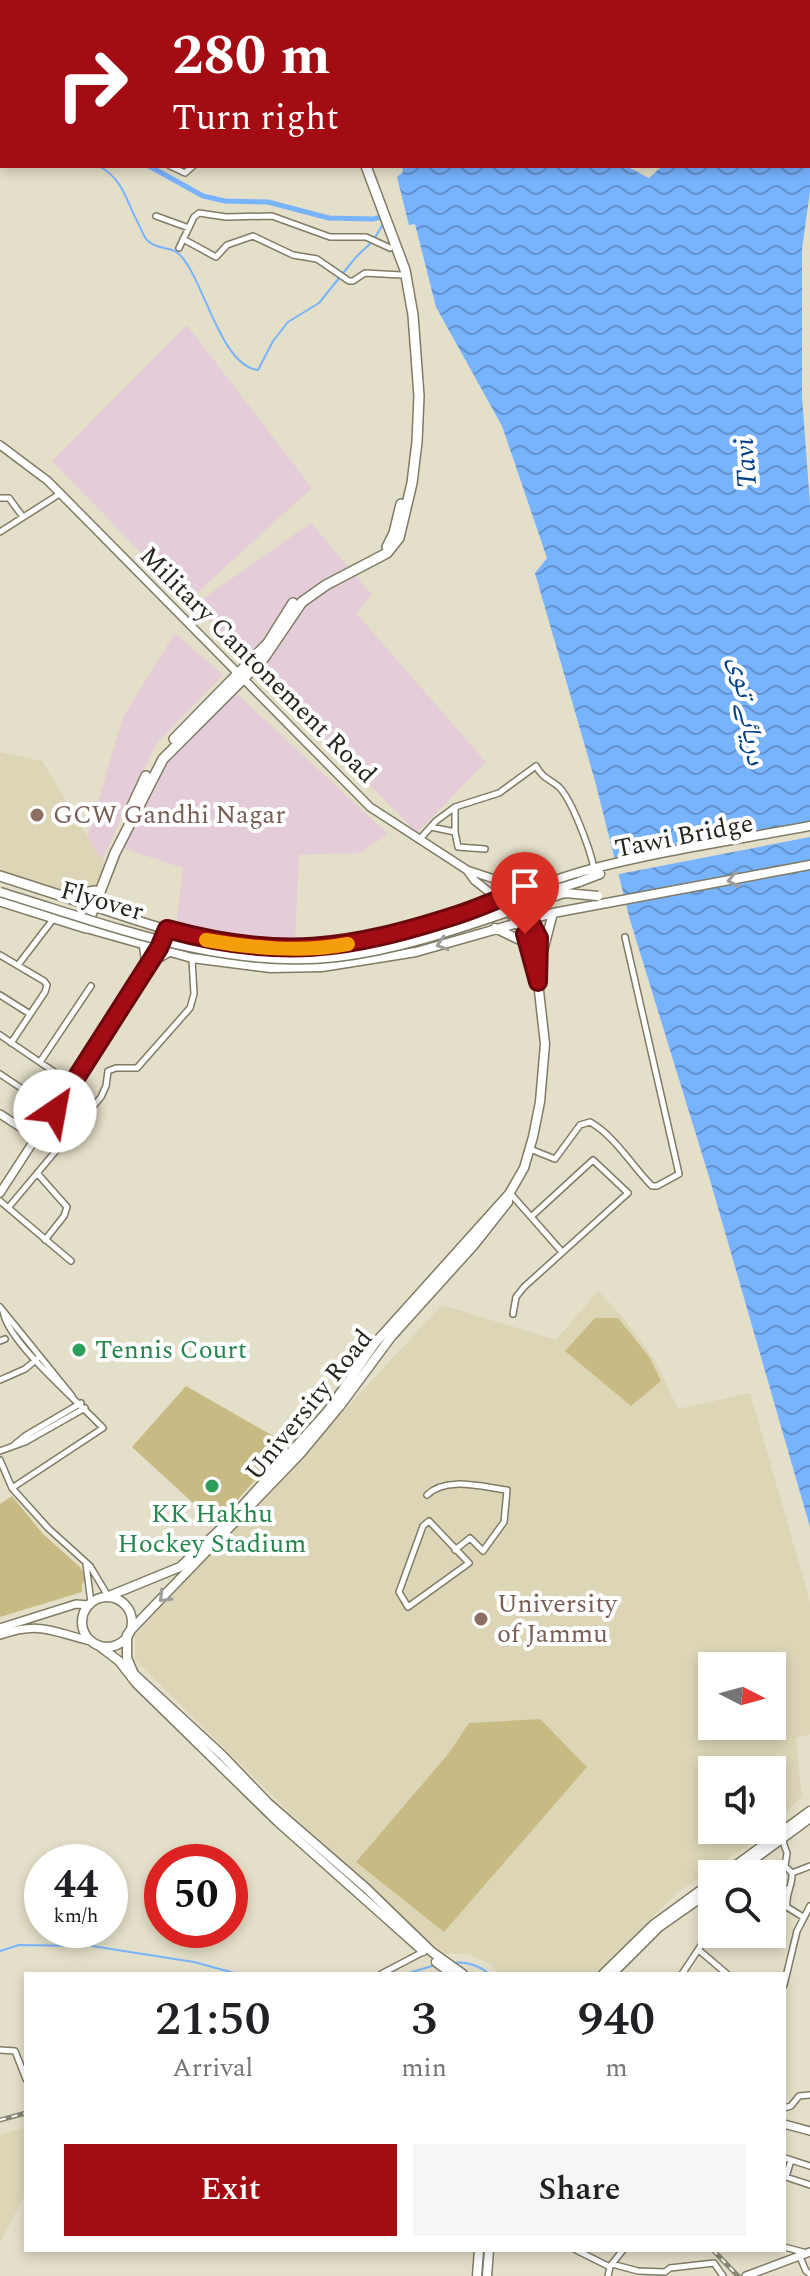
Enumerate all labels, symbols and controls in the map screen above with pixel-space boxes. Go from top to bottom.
text: 280 m [172,14,331,99]
icon: right [40,32,144,136]
text: Turn right [172,91,339,146]
water label: Tavi [723,436,769,490]
street label: Military Cantonement Road [130,537,386,793]
water label: دریائے توی [718,654,778,769]
place label: GCW Gandhi Nagar [53,795,286,835]
street label: Tawi Bridge [611,803,757,869]
marker: GCW Gandhi Nagar [28,806,46,824]
pin [491,852,559,934]
icon: arrive [503,864,547,908]
street label: Flyover [56,870,148,932]
one-way arrow [727,871,740,888]
one-way arrow [436,934,450,950]
position arrow [13,1069,97,1153]
street label: University Road [235,1320,383,1490]
place label: Tennis Court [95,1330,247,1370]
marker: Tennis Court [70,1341,88,1359]
marker: KK Hakhu Hockey Stadium [203,1477,221,1495]
place label: KK Hakhu Hockey Stadium [118,1494,306,1564]
place label: University of Jammu [497,1584,619,1654]
one-way arrow [159,1588,173,1602]
marker: University of Jammu [472,1610,490,1628]
north arrow [698,1652,786,1740]
map controls [698,1652,786,1948]
button: sound [698,1756,786,1844]
speed limit sign: 50 [144,1844,248,1948]
text: 44 [54,1855,98,1916]
button: search [698,1860,786,1948]
text: km/h [54,1901,99,1931]
text: 21:50 [155,1983,270,2056]
text: 3 [411,1983,437,2056]
text: 940 [578,1983,655,2056]
text: Arrival [172,2048,253,2088]
text: min [401,2048,447,2088]
text: m [605,2048,628,2088]
button: Exit [64,2144,397,2236]
button: Share [413,2144,746,2236]

